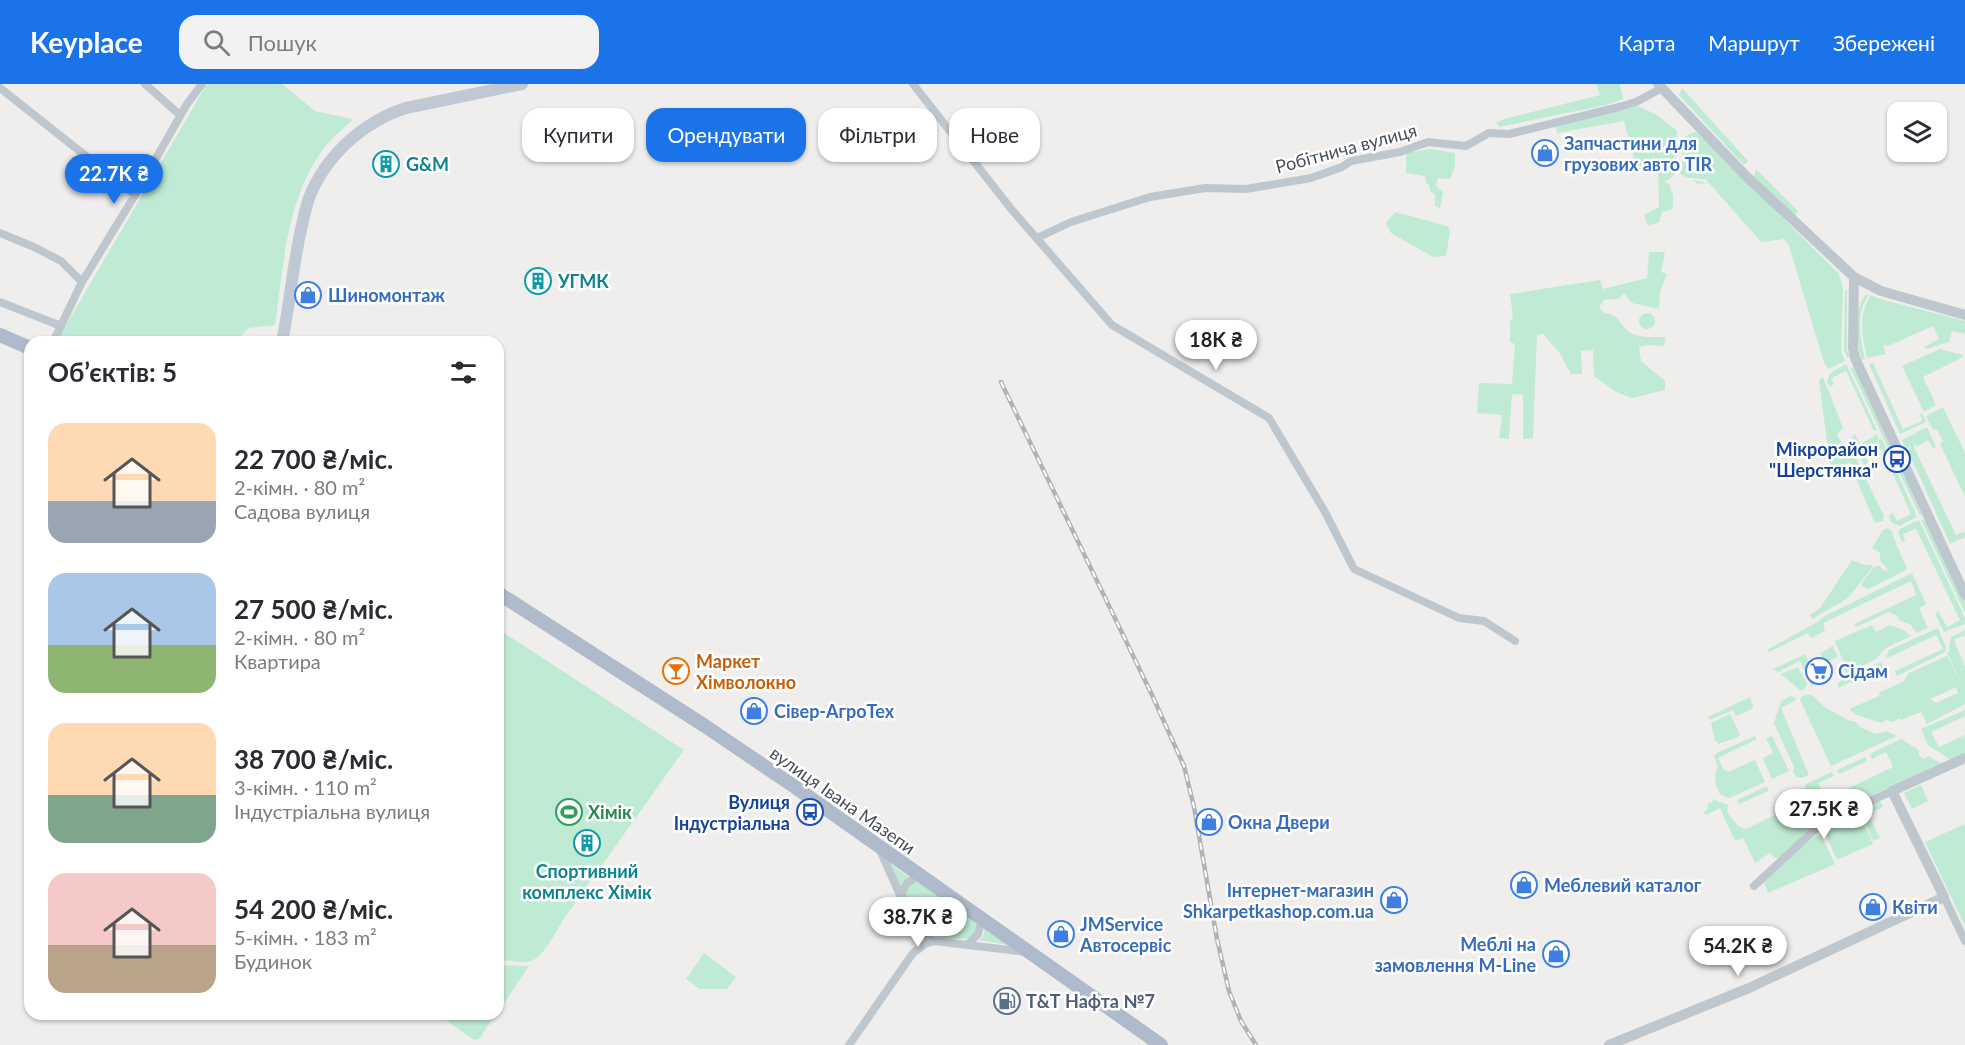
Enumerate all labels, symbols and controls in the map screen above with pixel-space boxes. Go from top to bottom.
search box [179,15,599,69]
text: Keyplace [30,25,143,59]
icon: search [200,26,233,59]
text: Пошук [248,29,317,56]
text: Карта [1619,30,1675,55]
text: Маршрут [1708,30,1800,55]
text: Збережені [1833,30,1935,55]
map controls [1887,102,1947,162]
button: layers [1887,102,1947,162]
chip: Купити [522,108,634,162]
chip: Орендувати [646,108,806,162]
chip: Фільтри [818,108,937,162]
chip: Нове [949,108,1040,162]
street label: Робітнича вулиця [1273,119,1419,177]
place label: Запчастини для грузових авто TIR [1564,132,1713,175]
shop icon: Запчастини для грузових авто TIR [1530,138,1560,168]
building icon: G&M [371,149,401,179]
place label: G&M [406,153,449,175]
pin: 22.7K ₴ [59,154,169,205]
text: 22.7K ₴ [79,161,149,185]
building icon: УГМК [523,266,553,296]
place label: УГМК [557,270,609,292]
shop icon: Шиномонтаж [293,280,323,310]
place label: Шиномонтаж [328,284,445,306]
pin: 18K ₴ [1174,320,1258,371]
text: 18K ₴ [1189,327,1243,351]
text: Об’єктів: 5 [48,356,177,388]
icon: filters [447,356,480,389]
place label: Мікрорайон "Шерстянка" [1769,438,1878,481]
text: 22 700 ₴/міс. [234,443,393,475]
bus stop icon: Мікрорайон "Шерстянка" [1882,444,1912,474]
icon: home [96,447,168,519]
text: 2-кімн. · 80 m² [234,475,365,499]
text: Садова вулиця [234,499,370,523]
text: 27 500 ₴/міс. [234,593,393,625]
icon: home [96,597,168,669]
text: 2-кімн. · 80 m² [234,625,365,649]
text: Квартира [234,649,321,673]
place label: Маркет Хімволокно [696,650,796,693]
bar icon: Маркет Хімволокно [661,656,691,686]
supermarket icon: Сідам [1804,656,1834,686]
place label: Сідам [1838,660,1888,682]
shop icon: Сівер-АгроТех [739,696,769,726]
place label: Сівер-АгроТех [774,700,895,722]
street label: вулиця Івана Мазепи [766,742,920,858]
text: 38 700 ₴/міс. [234,743,393,775]
icon: home [96,747,168,819]
text: 3-кімн. · 110 m² [234,775,377,799]
pin: 27.5K ₴ [1769,789,1879,840]
place label: Вулиця Індустріальна [674,791,790,834]
text: 27.5K ₴ [1789,796,1859,820]
sports icon: Хімік [554,797,584,827]
bus stop icon: Вулиця Індустріальна [795,797,825,827]
text: Індустріальна вулиця [234,799,430,823]
place label: Хімік [588,801,632,823]
shop icon: Окна Двери [1194,807,1224,837]
place label: Окна Двери [1228,811,1330,833]
building icon: Спортивний комплекс Хімік [572,828,602,858]
place label: Спортивний комплекс Хімік [522,860,652,903]
shop icon: Меблевий каталог [1509,870,1539,900]
place label: Меблевий каталог [1544,874,1702,896]
place label: Інтернет-магазин Shkarpetkashop.com.ua [1183,879,1374,922]
shop icon: Інтернет-магазин Shkarpetkashop.com.ua [1379,885,1409,915]
shop icon: Квіти [1858,892,1888,922]
text: 54 200 ₴/міс. [234,893,393,925]
place label: Квіти [1892,896,1938,918]
icon: home [96,897,168,969]
pin: 38.7K ₴ [863,897,973,948]
text: 38.7K ₴ [883,904,953,928]
place label: JMService Автосервіс [1079,913,1172,956]
shop icon: JMService Автосервіс [1046,919,1076,949]
text: 5-кімн. · 183 m² [234,925,377,949]
pin: 54.2K ₴ [1683,926,1793,977]
place label: Меблі на замовлення M-Line [1375,933,1536,976]
text: 54.2K ₴ [1703,933,1773,957]
shop icon: Меблі на замовлення M-Line [1541,939,1571,969]
text: Будинок [234,949,312,973]
fuel station icon: Т&Т Нафта №7 [992,986,1022,1016]
place label: Т&Т Нафта №7 [1026,990,1155,1012]

